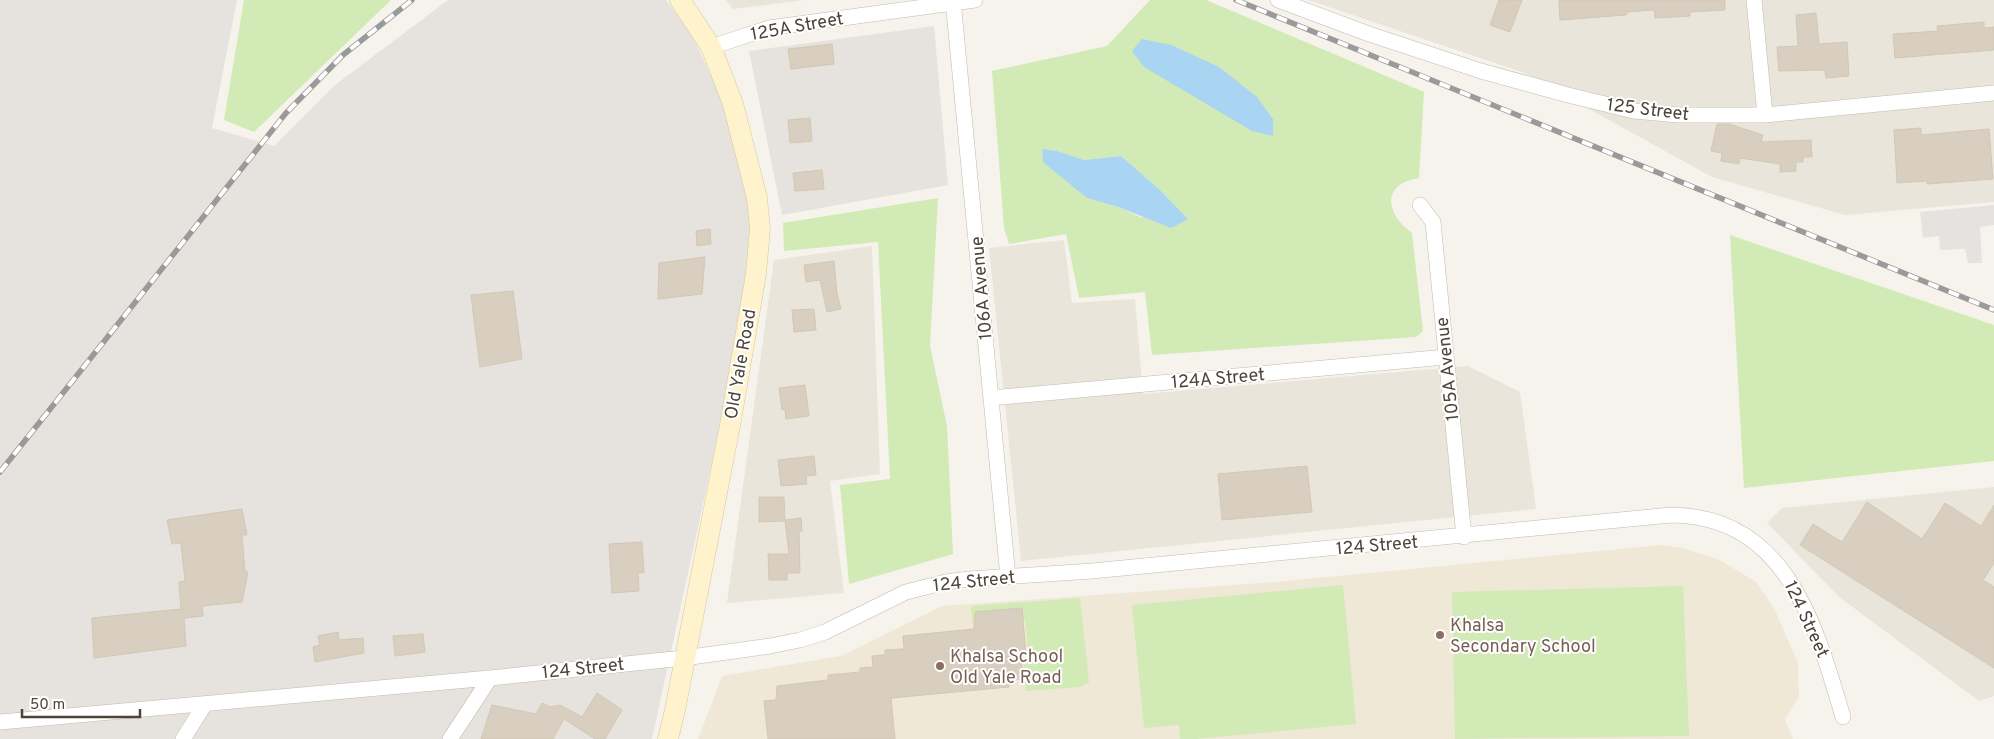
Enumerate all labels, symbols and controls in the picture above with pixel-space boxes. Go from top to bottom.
street label: 125A Street [749,8,845,47]
street label: 125 Street [1605,94,1690,127]
street label: 106A Avenue [967,235,998,341]
street label: Old Yale Road [720,307,762,421]
street label: 105A Avenue [1432,316,1465,422]
street label: 124A Street [1170,364,1266,395]
street label: 124 Street [1335,531,1419,562]
street label: 124 Street [932,567,1016,598]
street label: 124 Street [1778,577,1833,662]
place label: Khalsa Secondary School [1450,615,1596,659]
marker: Khalsa Secondary School [1434,629,1446,641]
place label: Khalsa School Old Yale Road [950,646,1063,690]
street label: 124 Street [541,654,625,685]
marker: Khalsa School Old Yale Road [934,660,946,672]
scale bar [22,686,140,718]
text: 50 m [30,696,65,715]

